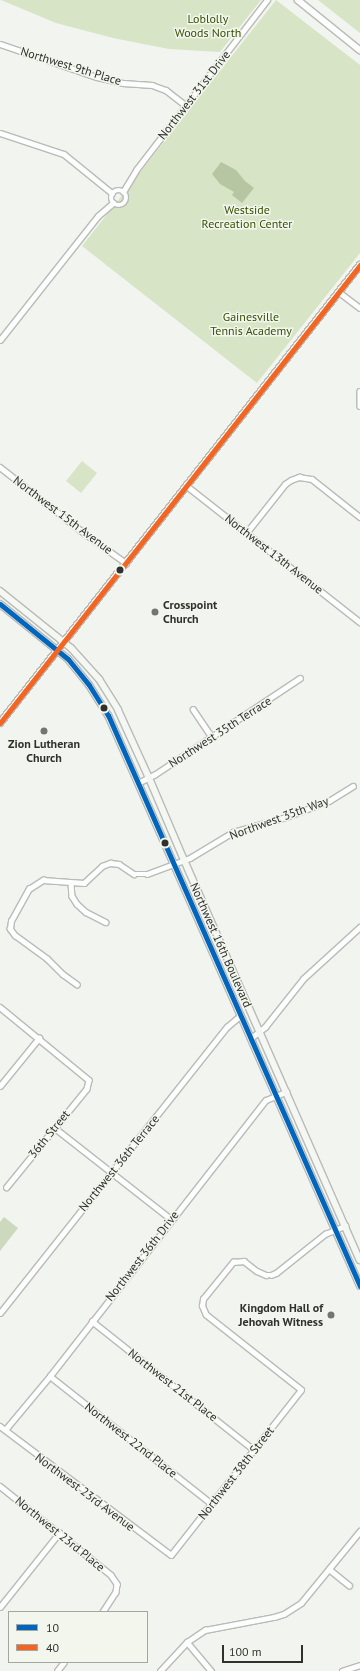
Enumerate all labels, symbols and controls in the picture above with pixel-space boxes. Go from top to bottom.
park label: Loblolly Woods North [175,12,241,40]
street label: Northwest 9th Place [19,44,123,88]
street label: Northwest 31st Drive [155,48,233,142]
park label: Westside Recreation Center [202,203,292,231]
park label: Gainesville Tennis Academy [210,310,292,338]
street label: Northwest 15th Avenue [10,473,116,557]
street label: Northwest 13th Avenue [222,511,326,597]
unlabelled marker [115,565,125,575]
place label: Crosspoint Church [163,598,217,626]
marker: Crosspoint Church [150,607,160,617]
street label: Northwest 35th Terrace [166,693,274,771]
unlabelled marker [99,703,109,713]
marker: Zion Lutheran Church [39,726,49,736]
place label: Zion Lutheran Church [8,737,80,765]
street label: Northwest 35th Way [227,793,331,843]
unlabelled marker [160,838,170,848]
street label: Northwest 16th Boulevard [187,880,255,1010]
street label: 36th Street [25,1107,73,1161]
street label: Northwest 36th Terrace [76,1112,162,1214]
street label: Northwest 36th Drive [102,1208,182,1304]
place label: Kingdom Hall of Jehovah Witness [238,1301,323,1329]
marker: Kingdom Hall of Jehovah Witness [326,1310,336,1320]
street label: Northwest 21st Place [125,1346,221,1424]
street label: Northwest 22nd Place [82,1399,180,1481]
street label: Northwest 38th Street [195,1424,277,1522]
street label: Northwest 23rd Avenue [32,1450,138,1534]
street label: Northwest 23rd Place [12,1494,108,1574]
legend [8,1611,148,1663]
text: 10 [46,1620,59,1635]
scale bar [224,1637,305,1663]
text: 40 [46,1640,59,1655]
text: 100 m [229,1644,262,1659]

